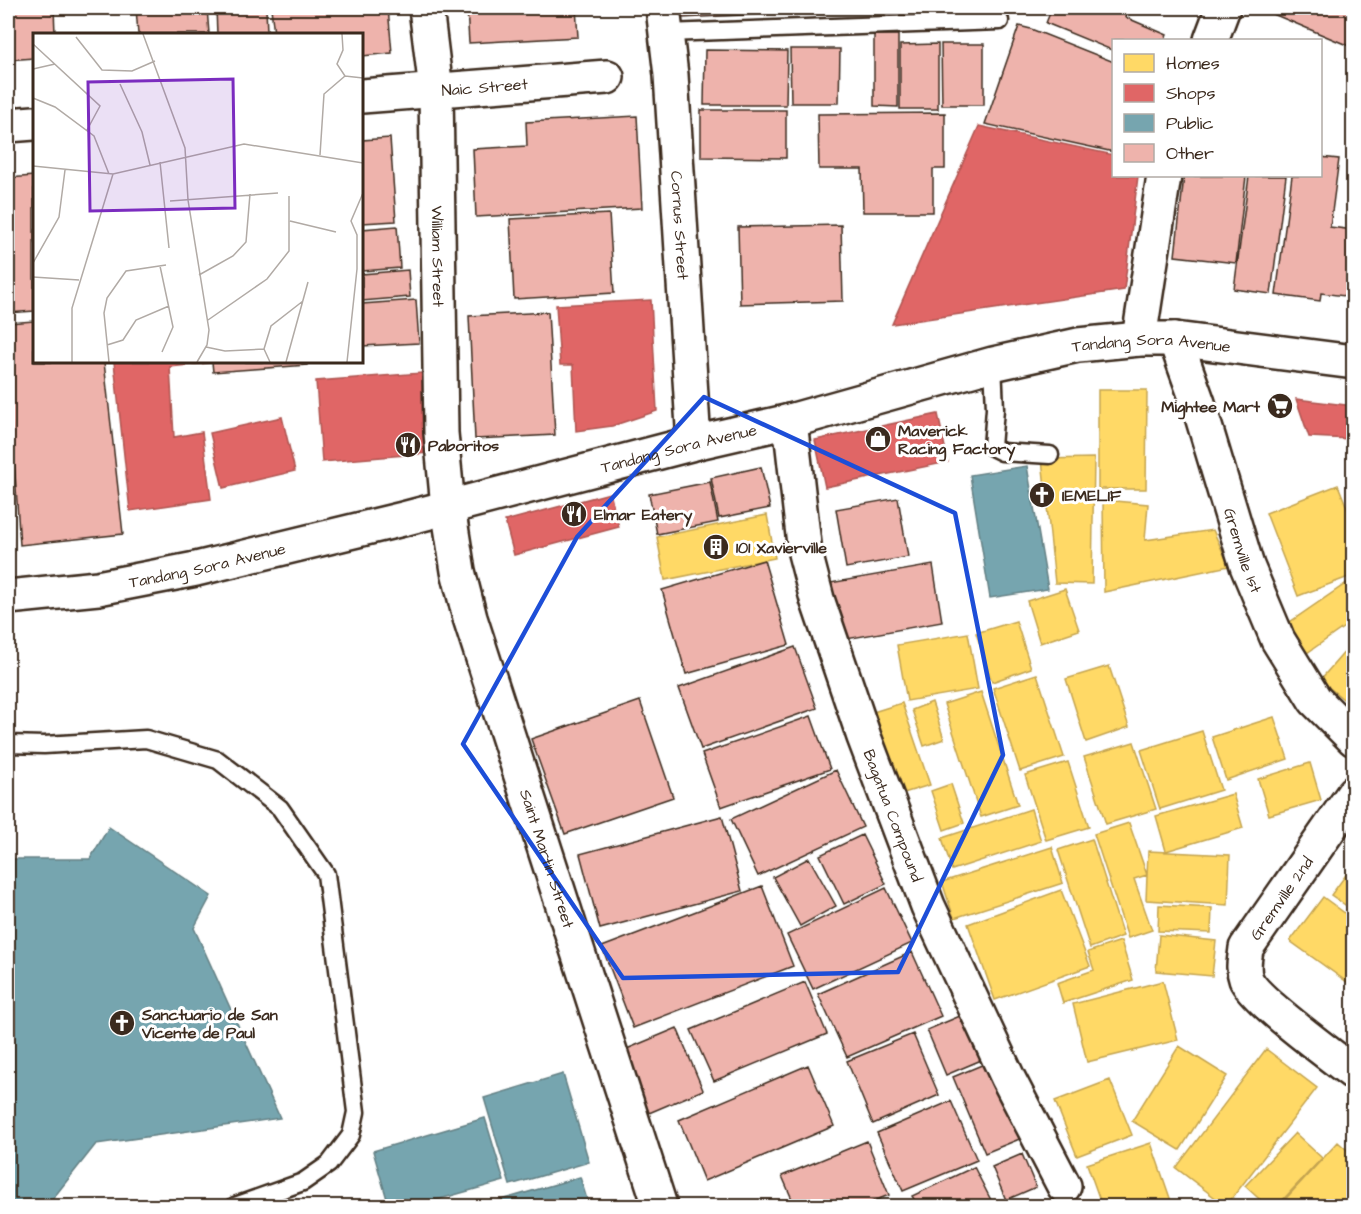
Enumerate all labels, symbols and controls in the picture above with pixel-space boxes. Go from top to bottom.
inset map [33,33,363,363]
legend [1112,39,1322,177]
text: Homes [1166,51,1220,76]
street label: Naic Street [441,73,529,102]
text: Shops [1166,81,1216,106]
text: Public [1166,111,1214,136]
text: Other [1166,141,1214,166]
street label: Cornus Street [665,170,694,281]
street label: William Street [426,206,449,308]
street label: Tandang Sora Avenue [1070,329,1232,358]
supermarket icon: Mightee Mart [1265,391,1295,421]
place label: Mightee Mart [1161,396,1261,420]
street label: Tandang Sora Avenue [599,419,759,479]
place label: Maverick Racing Factory [898,420,1015,462]
shop icon: Maverick Racing Factory [863,424,893,454]
restaurant icon: Paboritos [393,430,423,460]
place label: Paboritos [428,435,499,457]
church icon: IEMELIF [1027,480,1057,510]
place label: IEMELIF [1062,485,1122,507]
restaurant icon: Elmar Eatery [559,499,589,529]
place label: Elmar Eatery [594,504,692,527]
street label: Gremville 1st [1218,505,1267,597]
building icon: 101 Xavierville [701,532,731,562]
place label: 101 Xavierville [736,537,827,559]
street label: Tandang Sora Avenue [127,538,288,594]
street label: Bagatua Compound [858,746,928,885]
street label: Saint Martin Street [514,787,580,931]
street label: Gremville 2nd [1245,852,1319,945]
place label: Sanctuario de San Vicente de Paul [141,1004,278,1044]
church icon: Sanctuario de San Vicente de Paul [107,1008,137,1038]

